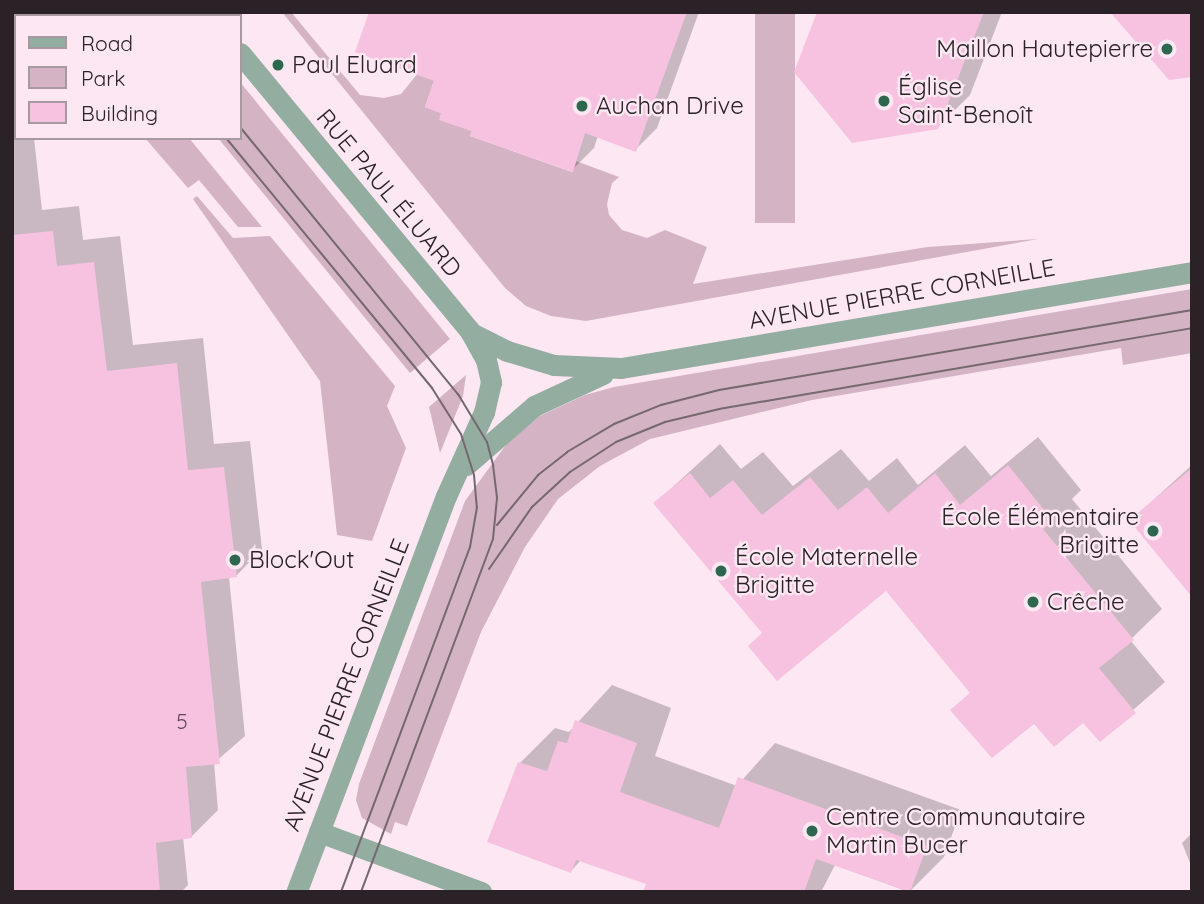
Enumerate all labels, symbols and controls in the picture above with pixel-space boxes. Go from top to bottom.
legend [14,14,242,140]
text: Road [81,30,133,56]
place label: Maillon Hautepierre [936,35,1153,63]
marker: Maillon Hautepierre [1159,41,1175,57]
place label: Paul Eluard [292,51,417,79]
marker: Paul Eluard [270,57,286,73]
text: Park [81,65,125,91]
place label: Église Saint-Benoît [898,73,1033,129]
place label: Auchan Drive [596,92,744,120]
marker: Église Saint-Benoît [876,93,892,109]
marker: Auchan Drive [574,98,590,114]
text: Building [81,100,158,126]
street label: RUE PAUL ÉLUARD [310,103,468,283]
street label: AVENUE PIERRE CORNEILLE [747,253,1057,335]
place label: École Élémentaire Brigitte [941,503,1139,559]
marker: École Élémentaire Brigitte [1145,523,1161,539]
street label: AVENUE PIERRE CORNEILLE [277,535,415,835]
place label: École Maternelle Brigitte [735,543,918,599]
place label: Block'Out [249,546,354,574]
marker: Block'Out [227,552,243,568]
marker: École Maternelle Brigitte [713,563,729,579]
place label: Crêche [1047,588,1125,616]
marker: Crêche [1025,594,1041,610]
house number: 5 [176,708,188,734]
place label: Centre Communautaire Martin Bucer [826,803,1086,859]
marker: Centre Communautaire Martin Bucer [804,823,820,839]

